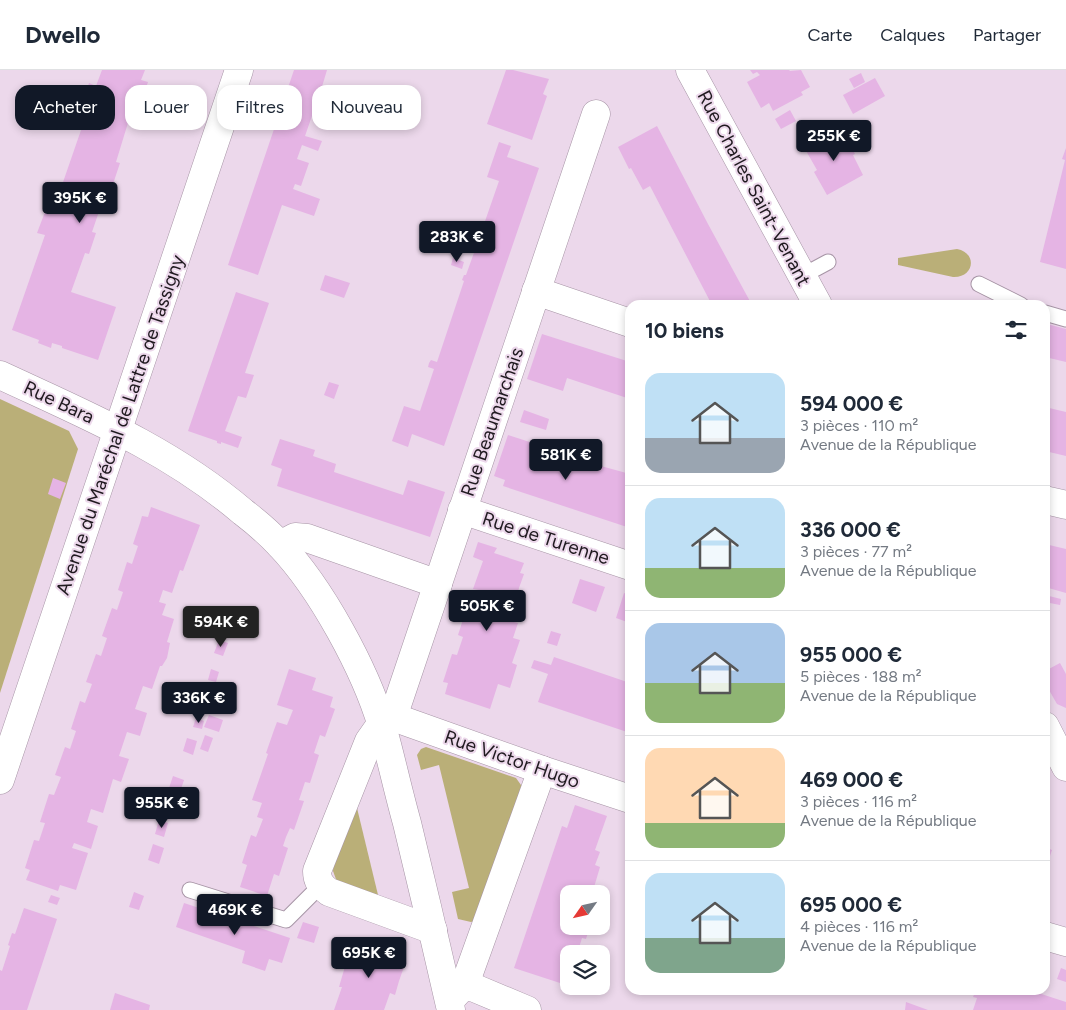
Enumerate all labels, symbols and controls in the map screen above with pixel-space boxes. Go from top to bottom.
text: Dwello [25,20,101,49]
text: Carte [807,24,852,46]
text: Calques [880,24,945,46]
text: Partager [973,24,1041,46]
chip: Acheter [15,85,115,130]
chip: Louer [125,85,207,130]
chip: Filtres [217,85,302,130]
chip: Nouveau [312,85,421,130]
street label: Rue Charles Saint-Venant [693,86,815,290]
pin: 255K € [793,119,875,162]
text: 255K € [807,126,861,145]
pin: 395K € [39,182,121,224]
text: 395K € [53,188,107,207]
pin: 283K € [416,220,498,263]
text: 283K € [430,227,484,246]
street label: Avenue du Maréchal de Lattre de Tassigny [51,252,189,598]
icon: filters [1002,316,1030,344]
text: 10 biens [645,318,724,343]
street label: Rue Beaumarchais [456,344,528,499]
street label: Rue Bara [20,376,98,428]
text: 594 000 € [800,391,903,416]
icon: home [685,393,745,453]
text: 3 pièces · 110 m² [800,416,918,435]
text: Avenue de la République [800,435,976,454]
pin: 581K € [525,438,607,481]
text: 581K € [540,445,592,464]
street label: Rue de Turenne [480,507,612,569]
text: 336 000 € [800,517,901,542]
icon: home [685,518,745,578]
text: 3 pièces · 77 m² [800,542,912,561]
text: Avenue de la République [800,561,976,580]
pin: 505K € [446,590,528,632]
text: 505K € [460,596,514,615]
pin: 594K € [180,606,262,648]
text: 594K € [194,612,248,631]
text: 955 000 € [800,642,902,667]
icon: home [685,643,745,703]
text: 5 pièces · 188 m² [800,667,922,686]
pin: 336K € [158,682,240,724]
text: Avenue de la République [800,686,976,705]
text: 336K € [173,688,225,707]
street label: Rue Victor Hugo [441,725,583,793]
text: 469 000 € [800,767,903,792]
icon: home [685,768,745,828]
pin: 955K € [121,786,203,829]
text: 3 pièces · 116 m² [800,792,917,811]
text: 955K € [135,793,189,812]
text: Avenue de la République [800,811,976,830]
north arrow [560,885,610,935]
map controls [560,885,610,995]
text: 695 000 € [800,892,902,917]
icon: home [685,893,745,953]
pin: 469K € [194,894,276,936]
text: 469K € [208,900,262,919]
text: 4 pièces · 116 m² [800,917,918,936]
pin: 695K € [328,936,410,979]
text: Avenue de la République [800,936,976,955]
text: 695K € [342,943,396,962]
button: layers [560,945,610,995]

